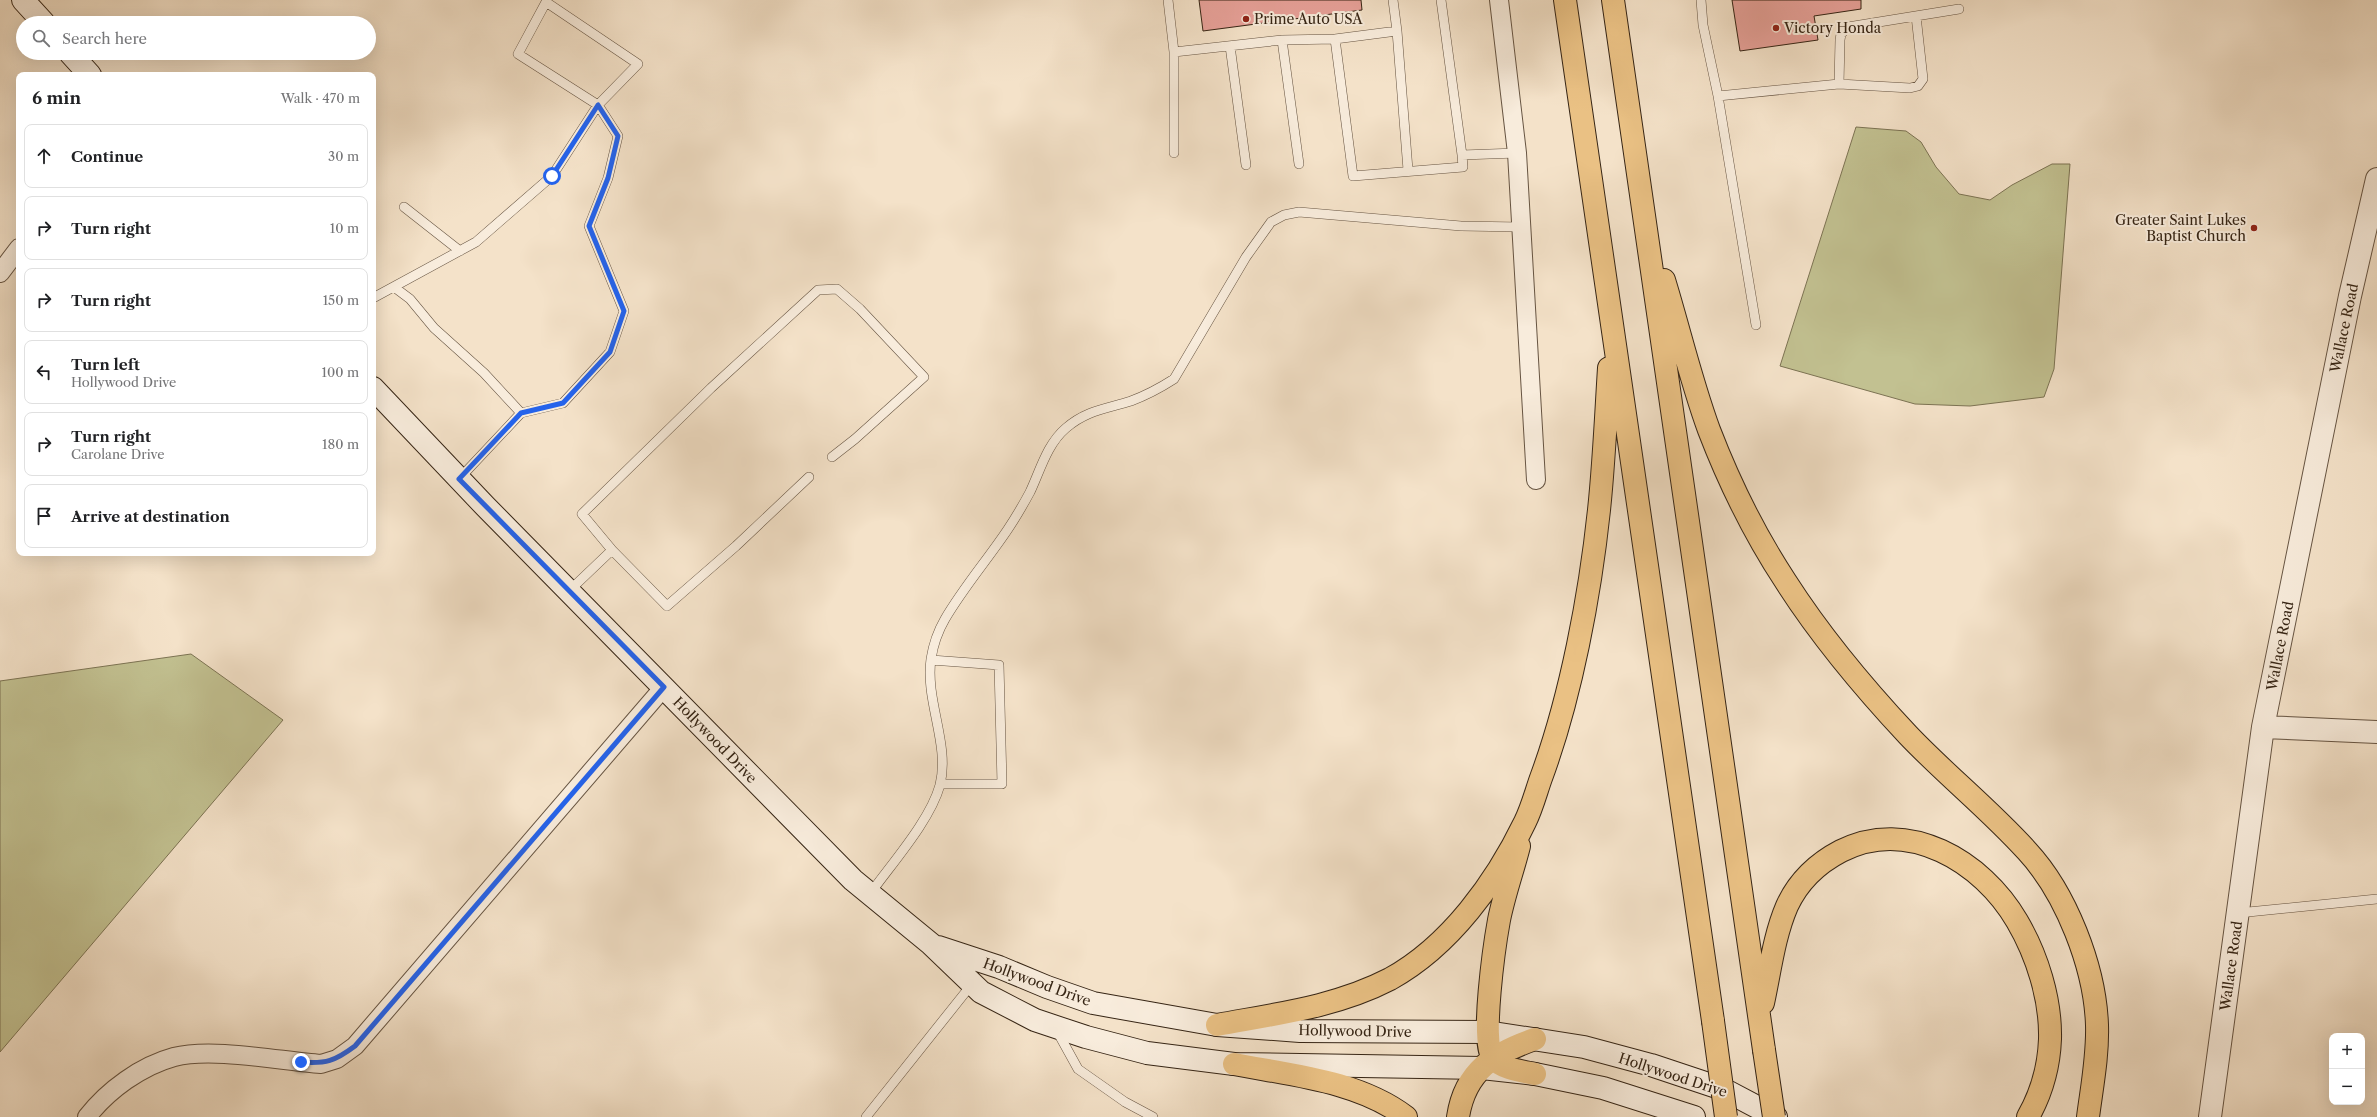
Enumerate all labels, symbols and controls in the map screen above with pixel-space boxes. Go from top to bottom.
place label: Prime Auto USA [1254,10,1363,28]
marker: Prime Auto USA [1241,14,1251,24]
search box [16,16,376,60]
place label: Victory Honda [1783,19,1882,37]
marker: Victory Honda [1771,23,1781,33]
icon: search [30,27,52,49]
text: Search here [62,29,147,48]
text: 6 min [32,88,81,108]
text: Walk · 470 m [281,90,360,106]
icon: ahead [33,145,55,167]
text: Continue [71,147,143,166]
text: 30 m [328,148,359,164]
route start [543,167,561,185]
place label: Greater Saint Lukes Baptist Church [2115,211,2246,245]
icon: right [33,217,55,239]
text: Turn right [71,219,151,238]
text: 10 m [330,220,359,236]
marker: Greater Saint Lukes Baptist Church [2249,223,2259,233]
street label: Wallace Road [2326,281,2362,375]
icon: right [33,289,55,311]
text: Turn right [71,291,151,310]
text: 150 m [323,292,359,308]
text: Turn left [71,355,140,374]
icon: left [33,361,55,383]
text: 100 m [321,364,359,380]
text: Hollywood Drive [71,374,176,390]
text: Turn right [71,427,151,446]
icon: right [33,433,55,455]
text: 180 m [322,436,359,452]
text: Carolane Drive [71,446,165,462]
icon: arrive [33,505,55,527]
text: Arrive at destination [71,507,230,526]
street label: Wallace Road [2262,599,2298,693]
street label: Hollywood Drive [669,693,761,787]
street label: Wallace Road [2216,919,2246,1013]
street label: Hollywood Drive [981,954,1093,1010]
street label: Hollywood Drive [1298,1021,1412,1041]
map controls [2329,1033,2365,1105]
button: + [2329,1033,2365,1069]
street label: Hollywood Drive [1616,1049,1730,1101]
route end [292,1053,310,1071]
button: − [2329,1069,2365,1105]

